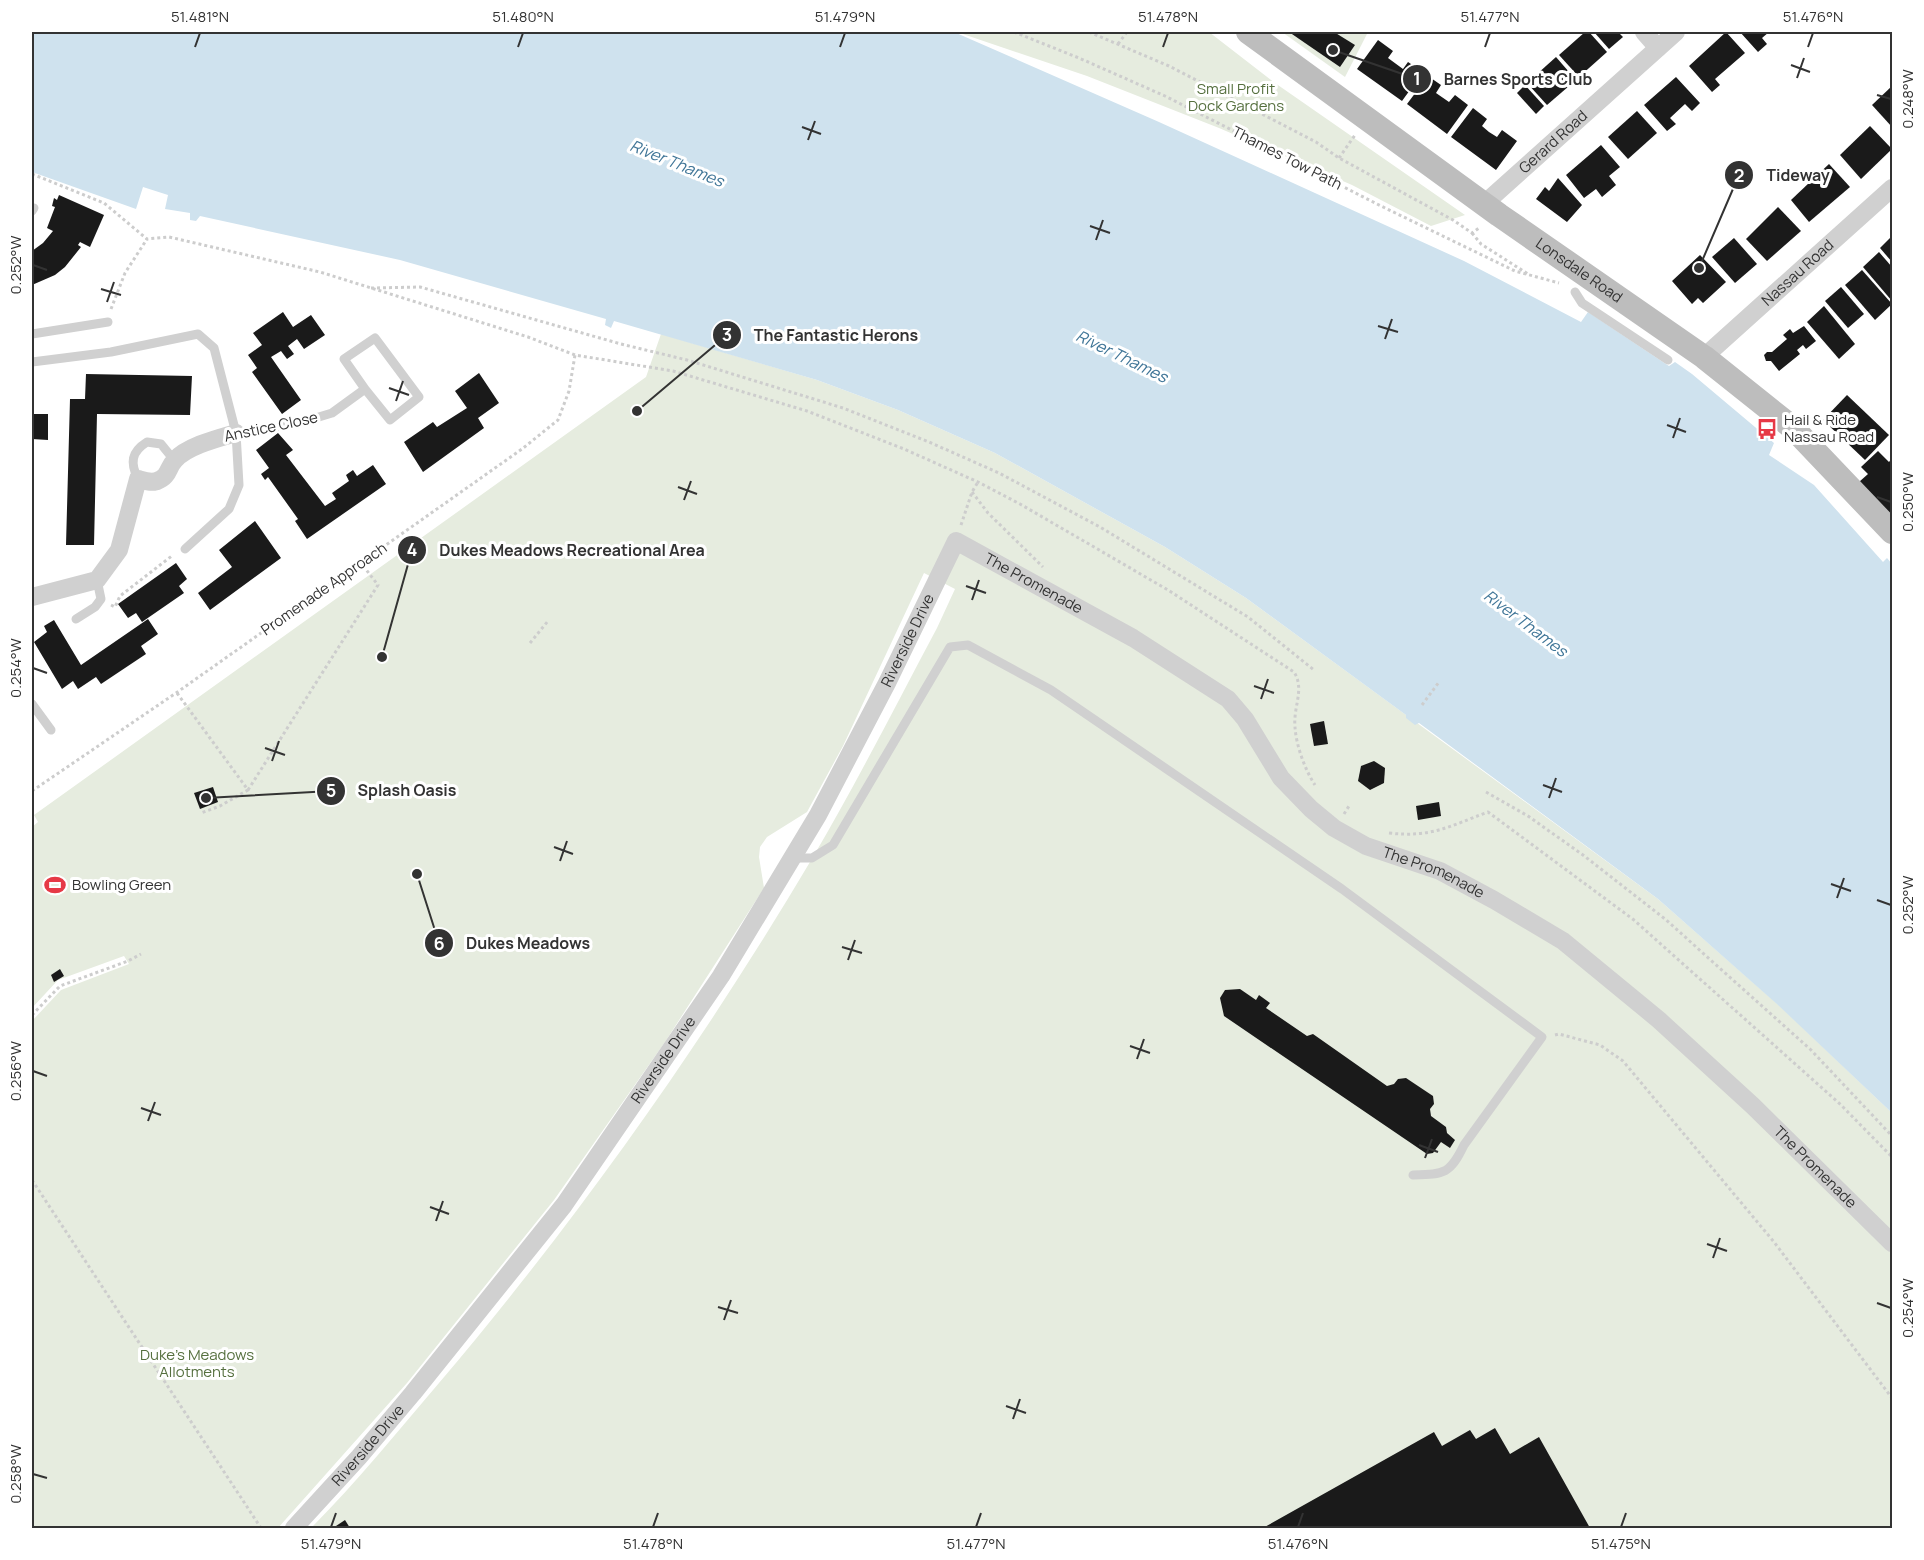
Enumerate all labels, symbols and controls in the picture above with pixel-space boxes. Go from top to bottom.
text: 51.481°N [171,6,229,27]
text: 51.480°N [492,6,554,27]
text: 51.479°N [815,6,875,27]
text: 51.478°N [1138,6,1198,27]
text: 51.477°N [1460,6,1520,27]
text: 51.476°N [1783,6,1843,27]
callout: Barnes Sports Club [1402,62,1604,96]
text: 1 [1413,66,1421,90]
text: Barnes Sports Club [1444,68,1592,90]
text: 0.248°W [1897,69,1918,129]
park label: Small Profit Dock Gardens [1188,78,1284,116]
street label: Gerard Road [1514,105,1592,178]
street label: Thames Tow Path [1228,121,1346,194]
water label: River Thames [627,134,729,192]
callout: Tideway [1724,158,1841,192]
text: 2 [1734,163,1744,187]
text: Tideway [1766,164,1830,186]
street label: Lonsdale Road [1532,233,1627,308]
street label: Nassau Road [1757,234,1838,310]
text: 0.252°W [5,235,26,295]
callout: The Fantastic Herons [712,318,930,352]
text: 3 [722,322,732,346]
text: The Fantastic Herons [754,324,919,346]
water label: River Thames [1073,324,1173,388]
street label: Anstice Close [222,406,320,447]
place label: Hail & Ride Nassau Road [1784,409,1874,447]
bus stop icon: Hail & Ride Nassau Road [1755,417,1779,441]
text: 0.250°W [1897,472,1918,532]
callout: Dukes Meadows Recreational Area [397,533,716,567]
street label: Promenade Approach [257,537,391,640]
text: 4 [407,537,418,561]
text: Dukes Meadows Recreational Area [439,539,705,561]
street label: The Promenade [981,548,1087,619]
water label: River Thames [1480,584,1573,663]
street label: Riverside Drive [876,590,939,690]
text: 0.254°W [5,638,26,698]
callout: Splash Oasis [316,774,469,808]
text: 5 [326,778,336,802]
text: Splash Oasis [358,779,457,801]
street label: The Promenade [1380,841,1489,903]
sports icon: Bowling Green [43,873,67,897]
place label: Bowling Green [72,874,171,895]
text: 0.252°W [1897,875,1918,935]
callout: Dukes Meadows [424,926,602,960]
text: 6 [433,931,445,955]
text: Dukes Meadows [466,932,590,954]
street label: Riverside Drive [626,1012,700,1107]
text: 0.256°W [5,1041,26,1101]
street label: The Promenade [1769,1121,1862,1213]
text: 0.254°W [1897,1278,1918,1338]
park label: Duke's Meadows Allotments [140,1344,254,1382]
street label: Riverside Drive [327,1400,409,1490]
text: 0.258°W [5,1444,26,1504]
text: 51.479°N [301,1533,361,1554]
text: 51.478°N [623,1533,683,1554]
text: 51.477°N [946,1533,1006,1554]
text: 51.476°N [1268,1533,1328,1554]
text: 51.475°N [1591,1533,1651,1554]

